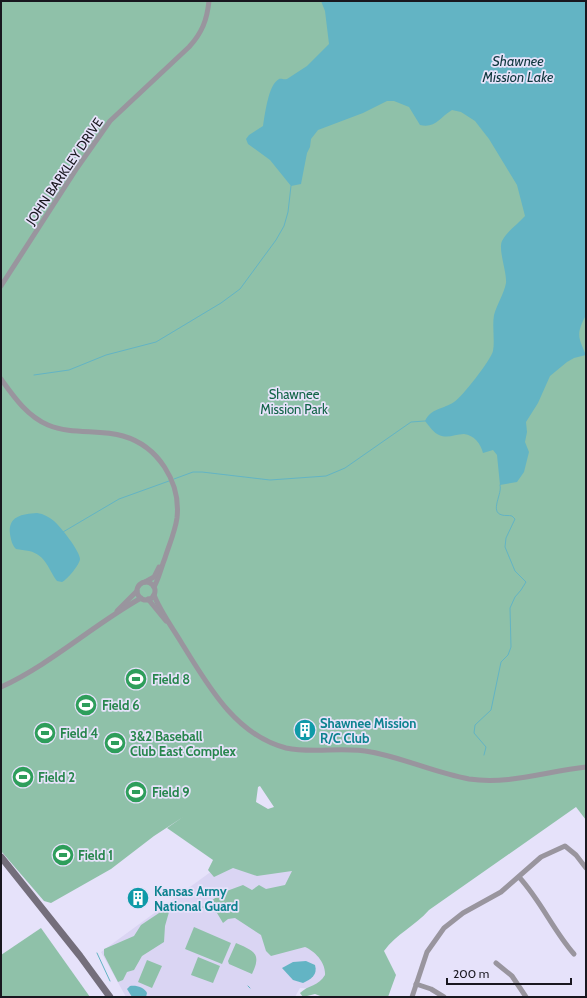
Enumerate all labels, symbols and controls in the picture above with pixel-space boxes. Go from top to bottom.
water label: Shawnee Mission Lake [482,52,554,86]
street label: JOHN BARKLEY DRIVE [22,115,106,228]
park label: Shawnee Mission Park [260,386,328,417]
sports icon: Field 8 [123,666,149,692]
place label: Field 8 [152,671,190,687]
sports icon: Field 6 [73,692,99,718]
place label: Field 6 [102,697,140,713]
place label: Shawnee Mission R/C Club [320,715,416,746]
building icon: Shawnee Mission R/C Club [292,717,318,743]
sports icon: Field 4 [32,720,58,746]
place label: Field 4 [60,725,98,741]
place label: 3&2 Baseball Club East Complex [130,728,236,759]
sports icon: 3&2 Baseball Club East Complex [102,730,128,756]
sports icon: Field 2 [10,764,36,790]
place label: Field 2 [38,769,75,785]
sports icon: Field 9 [123,779,149,805]
place label: Field 9 [152,784,190,800]
sports icon: Field 1 [50,842,76,868]
place label: Field 1 [78,847,113,863]
place label: Kansas Army National Guard [154,883,238,914]
building icon: Kansas Army National Guard [125,885,151,911]
scale bar [447,960,571,986]
text: 200 m [453,966,489,981]

